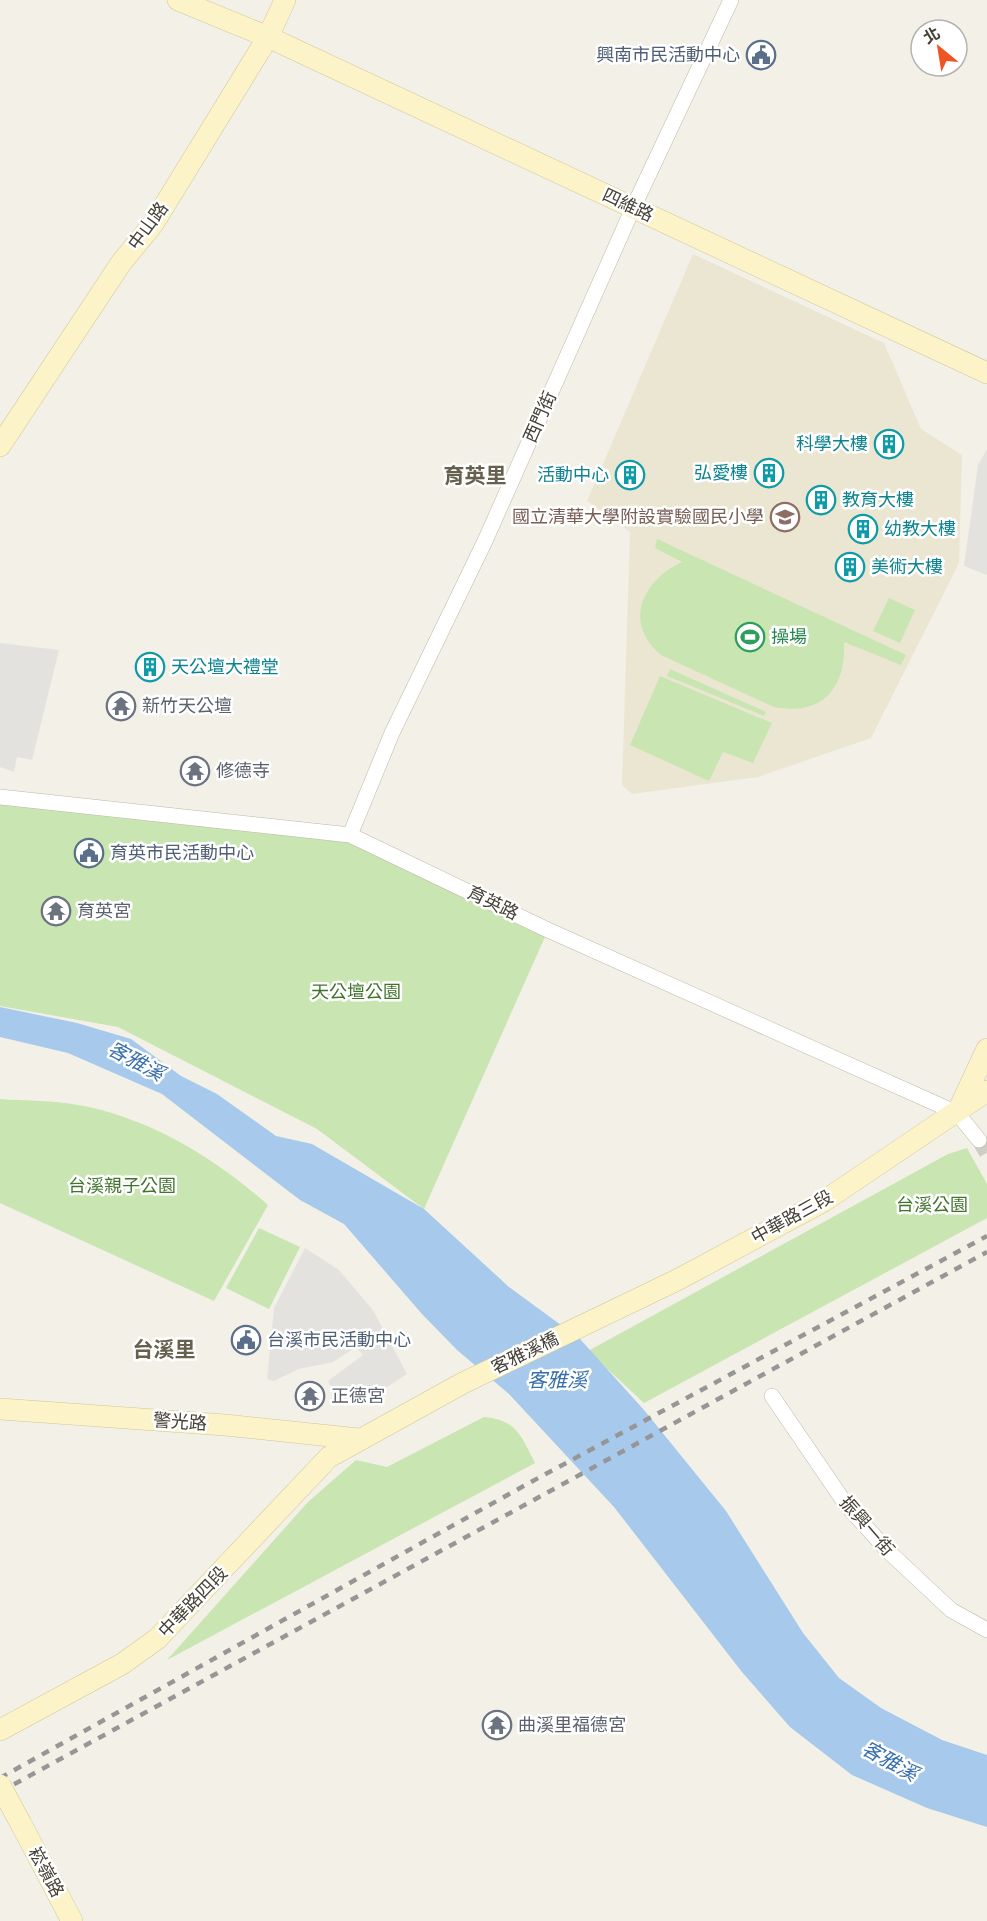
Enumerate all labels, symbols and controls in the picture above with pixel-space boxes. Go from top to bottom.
north arrow [909,18,969,78]
text: 北 [920,23,944,49]
public building icon: 興南市民活動中心 [745,39,777,71]
place label: 興南市民活動中心 [596,44,740,66]
street label: 四維路 [599,184,657,226]
street label: 中山路 [123,198,173,254]
street label: 西門街 [519,388,561,446]
building icon: 科學大樓 [873,428,905,460]
place label: 科學大樓 [796,433,868,455]
building icon: 弘愛樓 [753,457,785,489]
building icon: 活動中心 [614,459,646,491]
place label: 弘愛樓 [694,462,748,484]
district label: 育英里 [444,464,507,489]
place label: 活動中心 [537,464,609,486]
building icon: 教育大樓 [805,484,837,516]
place label: 教育大樓 [842,489,914,511]
school or university icon: 國立清華大學附設實驗國民小學 [769,501,801,533]
place label: 國立清華大學附設實驗國民小學 [512,506,764,528]
building icon: 幼教大樓 [847,513,879,545]
place label: 幼教大樓 [884,518,956,540]
building icon: 美術大樓 [834,551,866,583]
place label: 美術大樓 [871,556,943,578]
sports icon: 操場 [734,621,766,653]
place label: 操場 [771,626,807,648]
building icon: 天公壇大禮堂 [134,651,166,683]
place label: 天公壇大禮堂 [171,656,279,678]
temple icon: 新竹天公壇 [105,690,137,722]
place label: 新竹天公壇 [142,695,232,717]
temple icon: 修德寺 [179,755,211,787]
place label: 修德寺 [216,760,270,782]
public building icon: 育英市民活動中心 [73,837,105,869]
place label: 育英市民活動中心 [110,842,254,864]
street label: 育英路 [464,881,522,925]
temple icon: 育英宮 [40,895,72,927]
place label: 育英宮 [77,900,131,922]
park label: 天公壇公園 [311,981,401,1003]
water label: 客雅溪 [103,1037,170,1088]
park label: 台溪親子公園 [68,1175,176,1197]
street label: 中華路三段 [747,1186,837,1248]
park label: 台溪公園 [896,1194,968,1216]
public building icon: 台溪市民活動中心 [230,1324,262,1356]
street label: 客雅溪橋 [488,1327,562,1379]
place label: 台溪市民活動中心 [267,1329,411,1351]
district label: 台溪里 [133,1338,196,1363]
water label: 客雅溪 [527,1369,590,1393]
temple icon: 正德宮 [294,1380,326,1412]
place label: 正德宮 [331,1385,385,1407]
street label: 警光路 [152,1409,208,1435]
street label: 振興一街 [835,1492,899,1560]
street label: 中華路四段 [154,1562,232,1642]
temple icon: 曲溪里福德宮 [481,1709,513,1741]
place label: 曲溪里福德宮 [518,1714,626,1736]
water label: 客雅溪 [857,1737,924,1788]
street label: 崧嶺路 [24,1843,68,1901]

